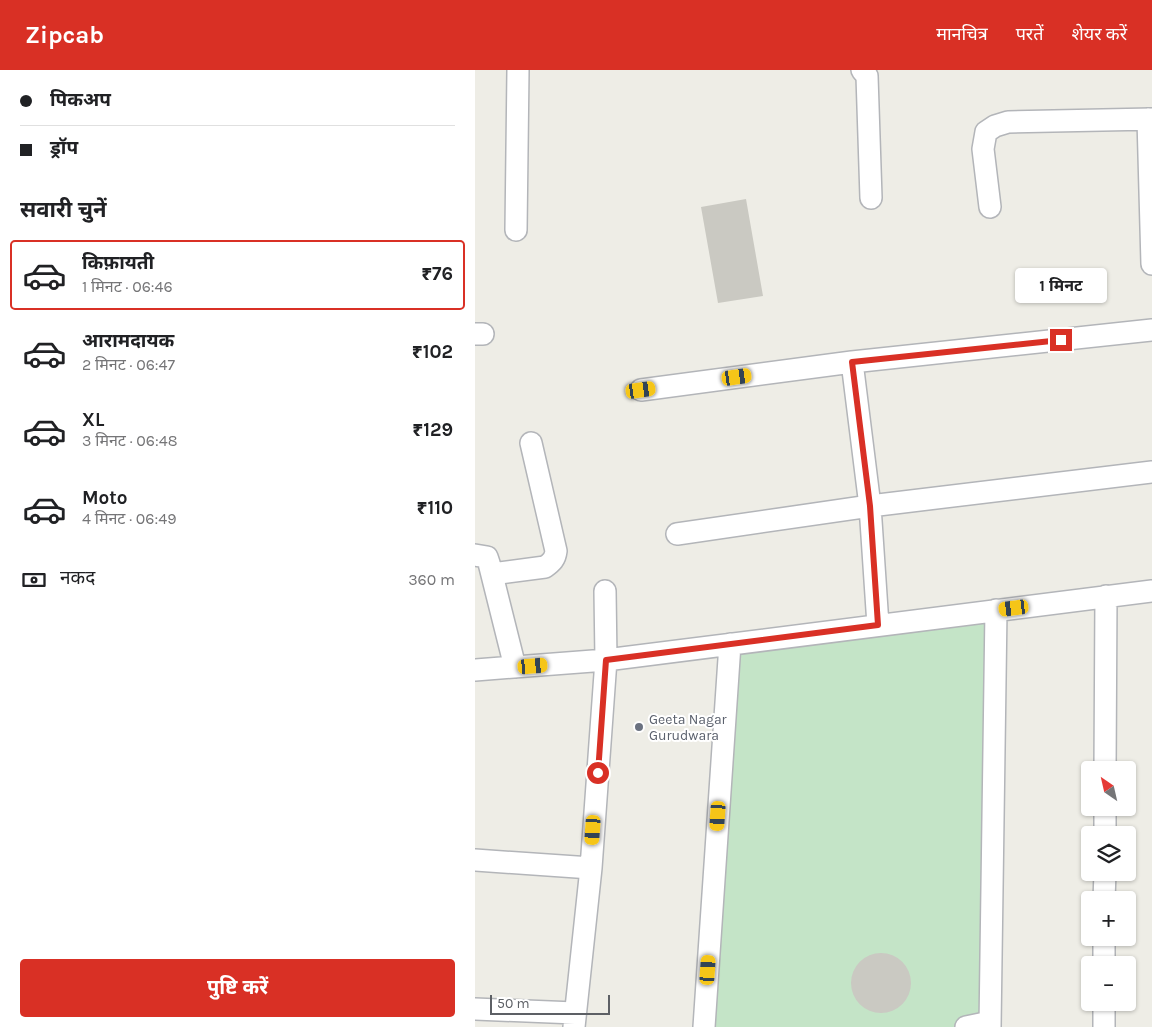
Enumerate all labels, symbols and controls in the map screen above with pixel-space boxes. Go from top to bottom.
text: Zipcab [25,21,104,49]
text: मानचित्र [936,23,988,45]
text: परतें [1016,23,1043,45]
text: शेयर करें [1071,23,1127,45]
text: पिकअप [50,89,111,111]
text: ड्रॉप [50,137,78,159]
text: सवारी चुनें [20,197,107,223]
text: किफ़ायती [82,252,154,274]
icon: car [22,253,67,298]
text: ₹76 [421,263,453,285]
callout: 1 मिनट [1015,268,1107,302]
text: 1 मिनट [1039,276,1083,295]
text: 1 मिनट · 06:46 [82,277,173,296]
route end [1050,329,1072,351]
text: आरामदायक [82,330,174,352]
icon: car [22,331,67,376]
text: ₹102 [412,341,453,363]
text: 2 मिनट · 06:47 [82,355,175,374]
car [721,367,752,387]
car [625,380,656,400]
icon: car [22,409,67,454]
text: XL [82,409,104,431]
text: ₹129 [412,419,453,441]
text: 3 मिनट · 06:48 [82,431,177,450]
icon: car [22,487,67,532]
text: Moto [82,487,128,509]
text: ₹110 [417,497,453,519]
text: 4 मिनट · 06:49 [82,509,176,528]
icon: cash [20,566,48,594]
text: नकद [60,567,95,589]
text: 360 m [408,570,455,589]
car [998,599,1029,617]
car [517,657,548,675]
place label: Geeta Nagar Gurudwara [649,711,728,744]
marker: Geeta Nagar Gurudwara [633,721,645,733]
north arrow [1081,761,1136,816]
map controls [1081,761,1136,1011]
route start [587,762,609,784]
car [709,801,726,831]
car [584,815,601,845]
button: layers [1081,826,1136,881]
button: + [1081,891,1136,946]
car [699,955,716,985]
button: − [1081,956,1136,1011]
button: पुष्टि करें [20,959,455,1017]
scale bar [490,992,610,1015]
text: 50 m [497,995,530,1012]

